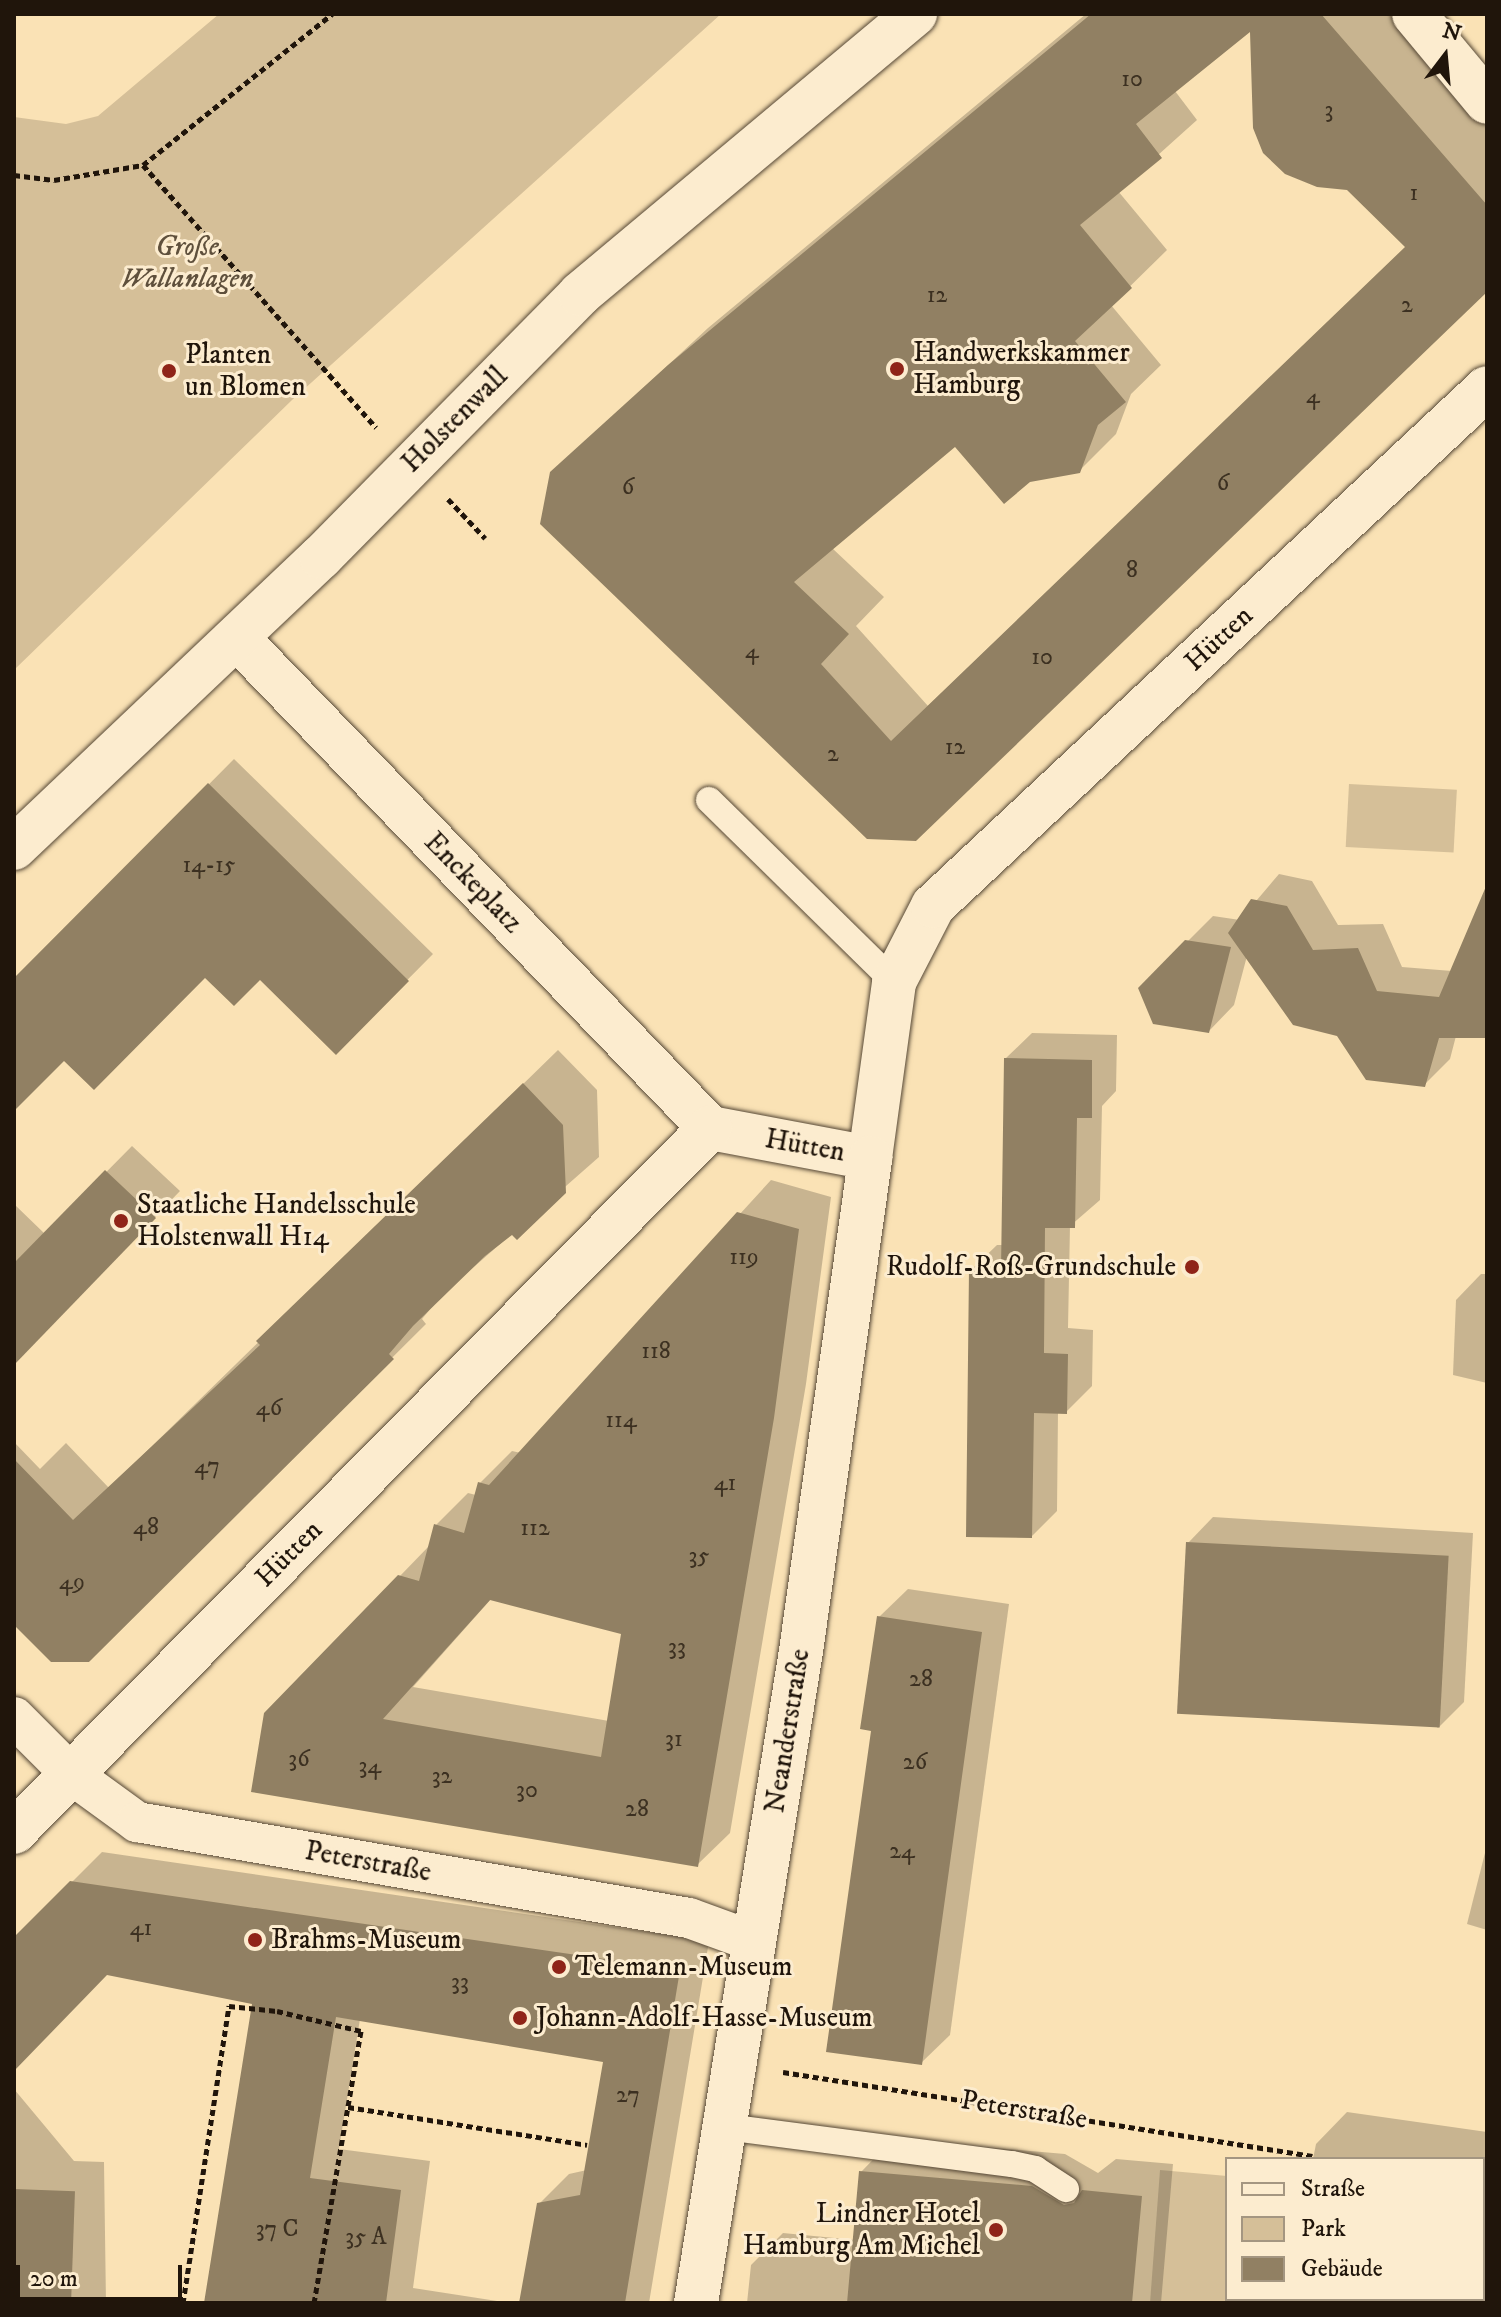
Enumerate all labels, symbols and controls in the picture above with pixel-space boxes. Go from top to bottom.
north arrow [1405,16,1485,96]
text: N [1439,17,1464,48]
house number: 10 [1121,66,1143,94]
house number: 3 [1325,97,1333,125]
house number: 1 [1410,180,1418,208]
park label: Große Wallanlagen [121,230,253,296]
house number: 12 [927,282,947,310]
house number: 2 [1401,292,1413,320]
place label: Handwerkskammer Hamburg [913,336,1130,402]
place label: Planten un Blomen [185,338,306,404]
street label: Holstenwall [395,360,515,480]
marker: Handwerkskammer Hamburg [888,360,906,378]
marker: Planten un Blomen [160,362,178,380]
house number: 4 [1306,383,1320,411]
house number: 6 [1217,470,1229,498]
house number: 6 [622,474,634,502]
house number: 8 [1126,557,1138,585]
street label: Hütten [1178,599,1260,679]
house number: 4 [745,638,759,666]
house number: 10 [1031,644,1053,672]
house number: 12 [945,734,965,762]
house number: 2 [827,741,839,769]
street label: Enckeplatz [417,826,529,940]
house number: 14-15 [183,852,235,880]
street label: Hütten [762,1122,848,1170]
place label: Staatliche Handelsschule Holstenwall H14 [137,1188,416,1254]
marker: Staatliche Handelsschule Holstenwall H14 [112,1212,130,1230]
house number: 119 [729,1244,759,1272]
place label: Rudolf-Roß-Grundschule [886,1250,1176,1284]
marker: Rudolf-Roß-Grundschule [1183,1258,1201,1276]
house number: 118 [641,1338,671,1366]
house number: 46 [256,1395,282,1423]
house number: 114 [605,1407,637,1435]
house number: 47 [194,1453,220,1481]
house number: 41 [714,1470,736,1498]
house number: 48 [133,1514,159,1542]
street label: Hütten [249,1514,329,1594]
house number: 112 [520,1515,550,1543]
house number: 35 [689,1543,709,1571]
house number: 49 [59,1569,85,1597]
house number: 33 [668,1634,686,1662]
street label: Neanderstraße [758,1647,818,1815]
house number: 28 [909,1666,933,1694]
house number: 31 [665,1726,683,1754]
house number: 36 [288,1746,310,1774]
house number: 26 [903,1749,927,1777]
house number: 34 [359,1753,381,1781]
house number: 32 [432,1763,452,1791]
house number: 30 [516,1777,538,1805]
house number: 28 [625,1796,649,1824]
street label: Peterstraße [302,1834,434,1890]
house number: 24 [889,1838,915,1866]
house number: 41 [130,1915,152,1943]
place label: Brahms-Museum [271,1923,462,1957]
marker: Brahms-Museum [246,1931,264,1949]
place label: Telemann-Museum [575,1950,793,1984]
marker: Telemann-Museum [550,1958,568,1976]
house number: 33 [451,1969,469,1997]
place label: Johann-Adolf-Hasse-Museum [536,2001,873,2035]
marker: Johann-Adolf-Hasse-Museum [511,2009,529,2027]
house number: 27 [616,2082,640,2110]
street label: Peterstraße [958,2083,1090,2137]
legend [1225,2157,1485,2301]
text: Straße [1301,2174,1365,2204]
place label: Lindner Hotel Hamburg Am Michel [743,2197,980,2263]
text: Park [1301,2214,1346,2244]
house number: 37 C [256,2216,298,2244]
marker: Lindner Hotel Hamburg Am Michel [987,2221,1005,2239]
house number: 35 A [345,2224,387,2252]
scale bar [20,2249,186,2299]
text: Gebäude [1301,2254,1383,2284]
text: 20 m [30,2264,78,2294]

